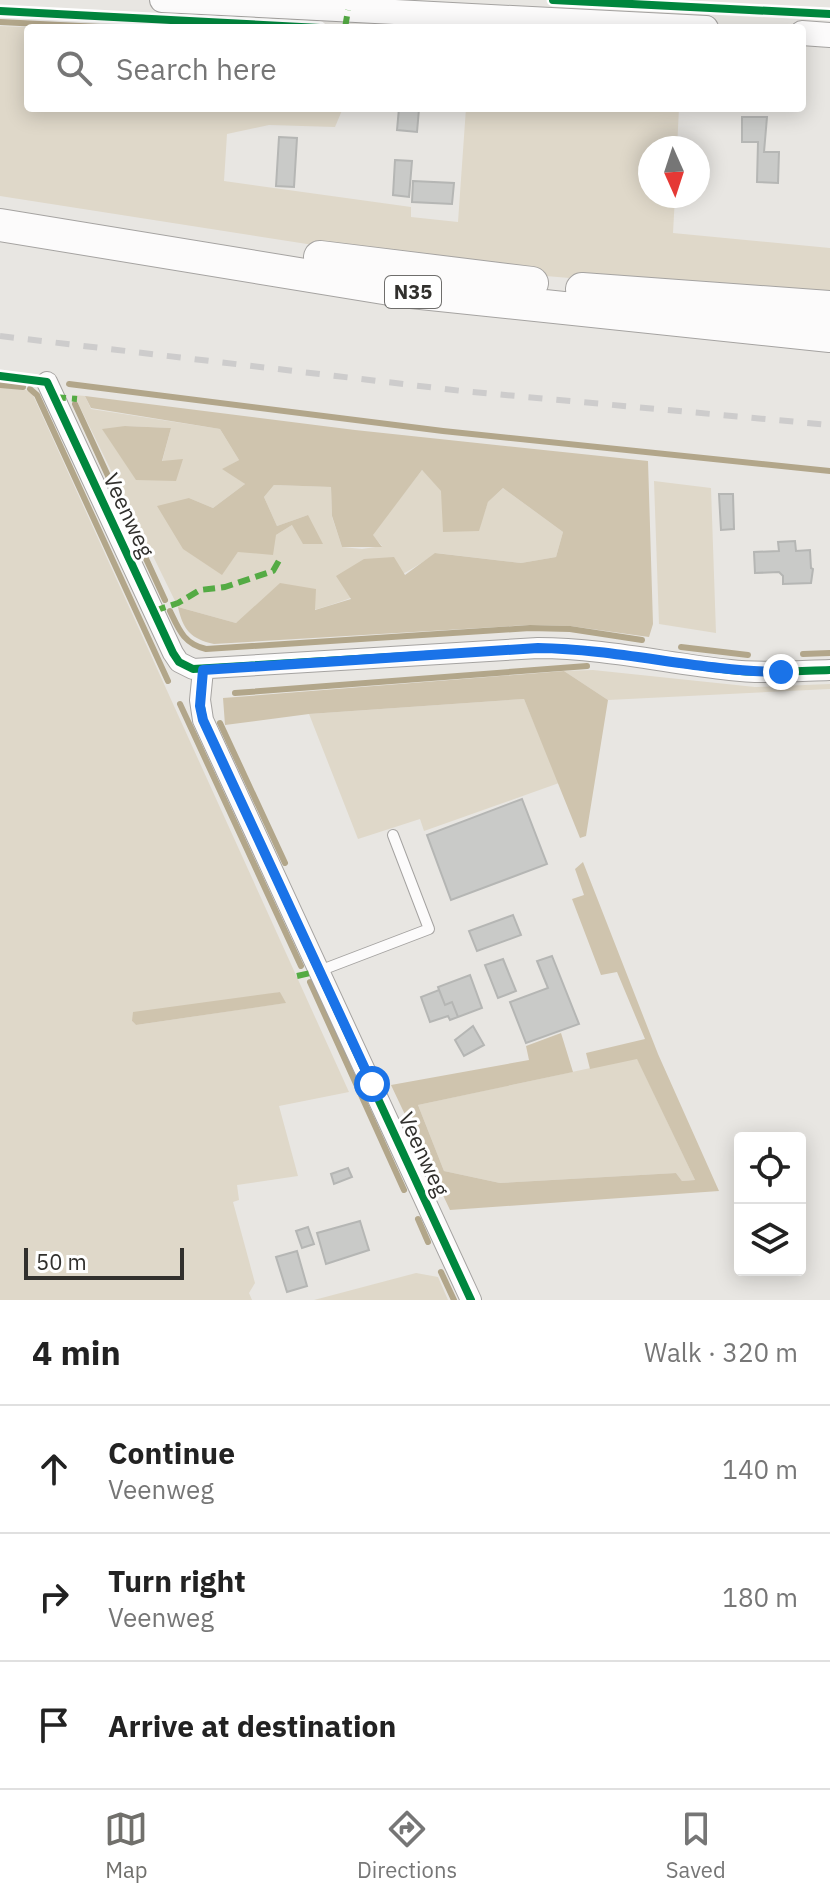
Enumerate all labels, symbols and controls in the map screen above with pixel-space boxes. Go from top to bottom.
search box [24,24,806,112]
icon: search [52,46,96,90]
text: Search here [116,49,277,88]
north arrow [638,136,710,208]
road number: N35 [385,276,441,308]
street label: Veenweg [97,468,162,562]
route end [763,654,799,690]
route start [354,1066,390,1102]
street label: Veenweg [392,1107,457,1201]
map controls [734,1132,806,1276]
button: locate [734,1132,806,1204]
button: layers [734,1204,806,1276]
scale bar [24,1244,184,1280]
text: 50 m [36,1247,87,1276]
text: 4 min [32,1330,121,1374]
text: Walk · 320 m [644,1335,798,1369]
text: Continue [108,1433,235,1472]
icon: ahead [32,1447,76,1491]
text: 140 m [722,1452,798,1486]
text: Veenweg [108,1472,214,1506]
text: Turn right [108,1561,246,1600]
icon: right [32,1575,76,1619]
text: 180 m [722,1580,798,1614]
text: Veenweg [108,1600,214,1634]
icon: arrive [32,1703,76,1747]
text: Arrive at destination [108,1706,396,1745]
tab: Map [104,1807,148,1884]
tab: Directions [357,1807,457,1884]
tab: Saved [666,1807,726,1884]

